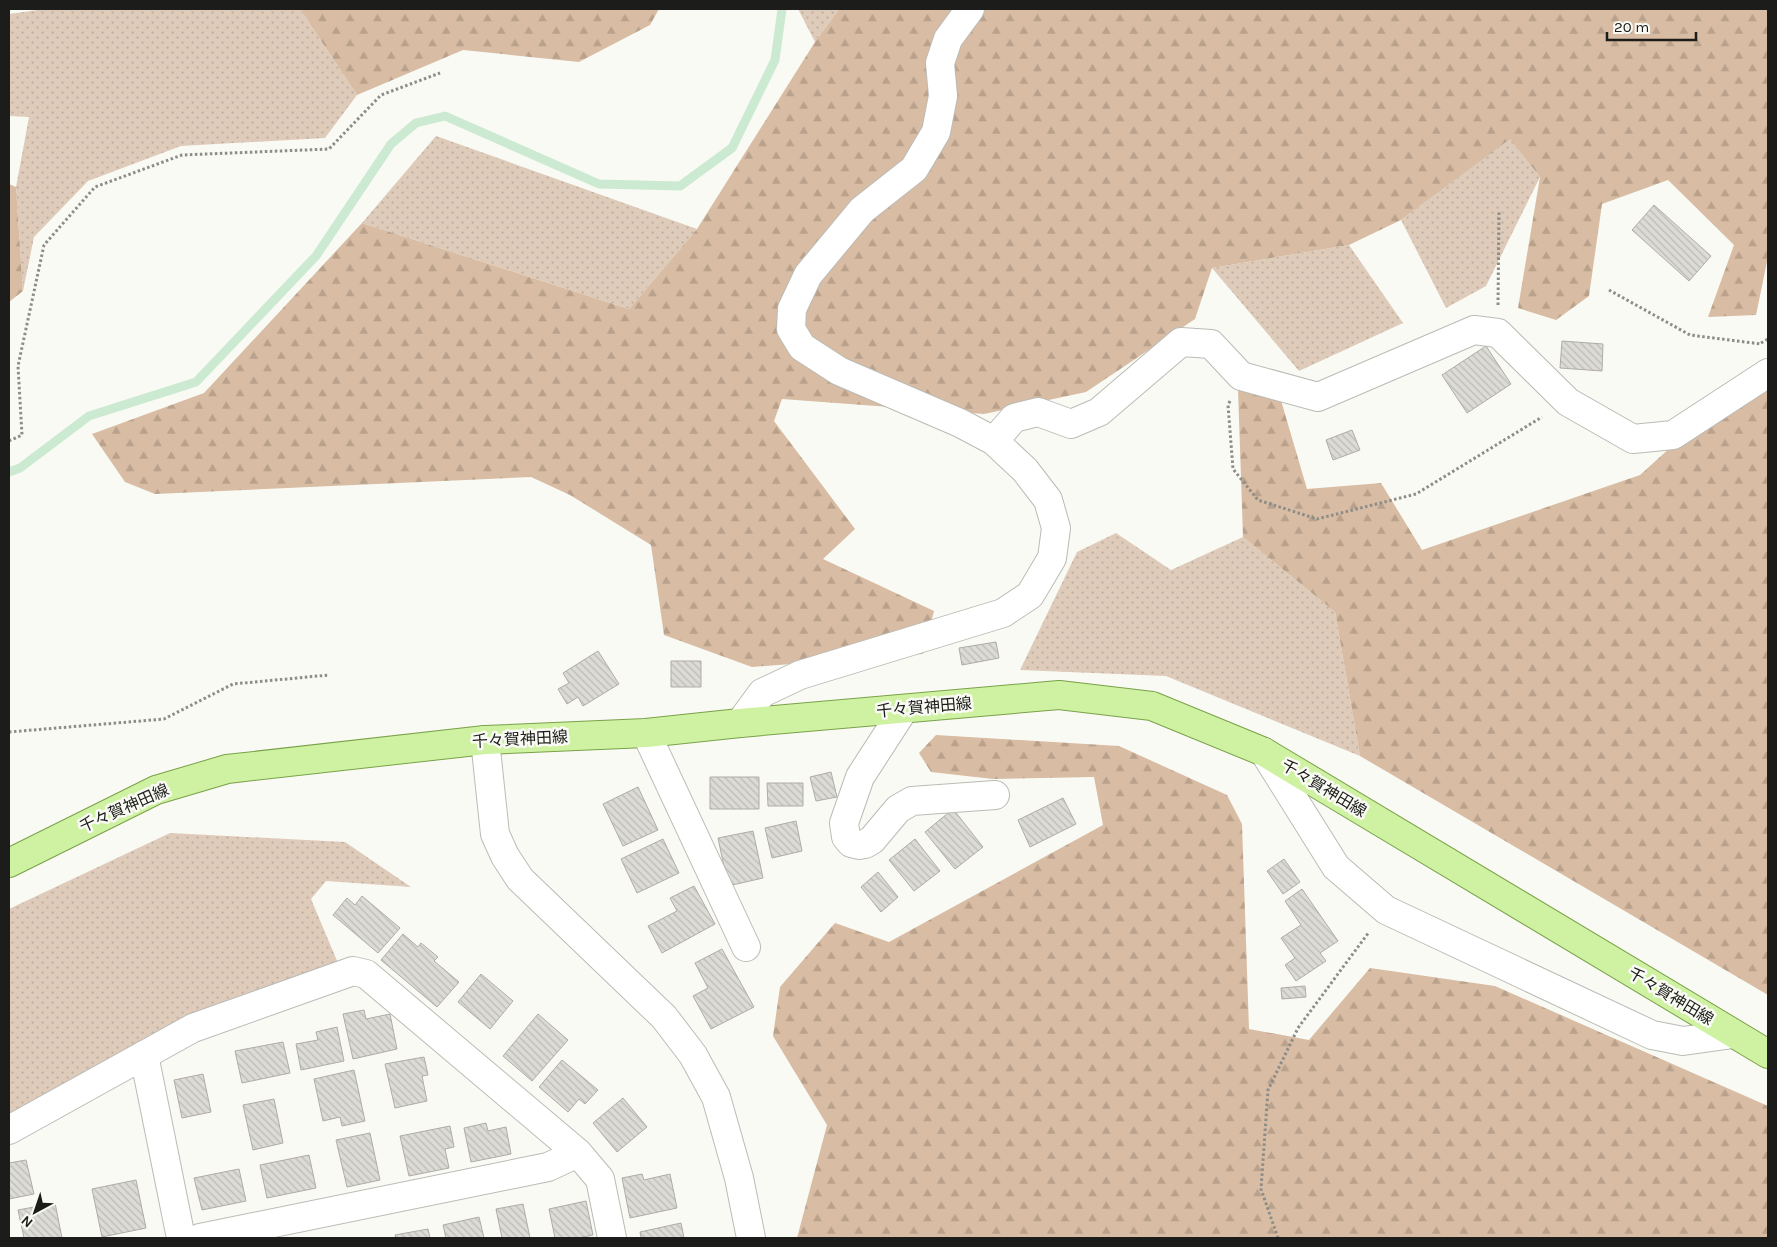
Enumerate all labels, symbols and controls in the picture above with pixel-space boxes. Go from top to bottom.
scale bar [1607,10,1696,42]
text: 20 m [1614,18,1649,36]
street label: 千々賀神田線 [875,693,973,721]
street label: 千々賀神田線 [472,727,568,751]
street label: 千々賀神田線 [1278,755,1370,821]
street label: 千々賀神田線 [76,780,172,836]
street label: 千々賀神田線 [1625,963,1717,1029]
north arrow [10,1187,60,1237]
text: N [18,1212,36,1231]

